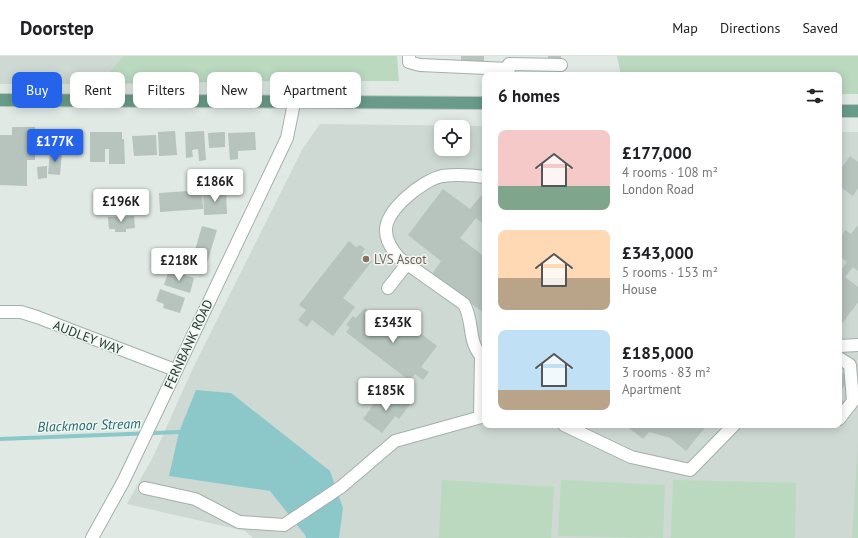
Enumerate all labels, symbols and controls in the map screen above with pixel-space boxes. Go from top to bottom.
text: Doorstep [20,16,94,40]
text: Map [672,19,698,37]
text: Directions [720,19,780,37]
text: Saved [802,19,838,37]
chip: Buy [12,72,62,108]
chip: Rent [70,72,125,108]
chip: Filters [133,72,199,108]
chip: New [207,72,262,108]
chip: Apartment [270,72,361,108]
text: 6 homes [498,85,560,107]
icon: filters [804,85,826,107]
map controls [434,120,470,156]
button: locate [434,120,470,156]
pin: £177K [27,129,83,163]
text: £177K [36,133,74,150]
text: £177,000 [622,142,692,164]
icon: home [530,146,578,194]
text: 4 rooms · 108 m² [622,164,718,181]
pin: £186K [187,169,243,203]
text: £186K [196,173,234,190]
text: London Road [622,181,694,198]
pin: £196K [93,189,149,223]
text: £196K [102,193,140,210]
text: £343,000 [622,242,694,264]
icon: home [530,246,578,294]
pin: £218K [151,248,207,282]
place label: LVS Ascot [374,251,427,268]
text: £218K [160,252,198,269]
marker: LVS Ascot [361,254,371,264]
text: 5 rooms · 153 m² [622,264,718,281]
text: House [622,281,657,298]
street label: FERNBANK ROAD [160,297,217,392]
pin: £343K [365,310,421,344]
text: £343K [374,314,412,331]
street label: AUDLEY WAY [51,316,126,359]
text: £185,000 [622,342,694,364]
icon: home [530,346,578,394]
text: 3 rooms · 83 m² [622,364,711,381]
pin: £185K [358,378,414,412]
text: Apartment [622,381,681,398]
text: £185K [367,382,405,399]
water label: Blackmoor Stream [37,414,141,436]

